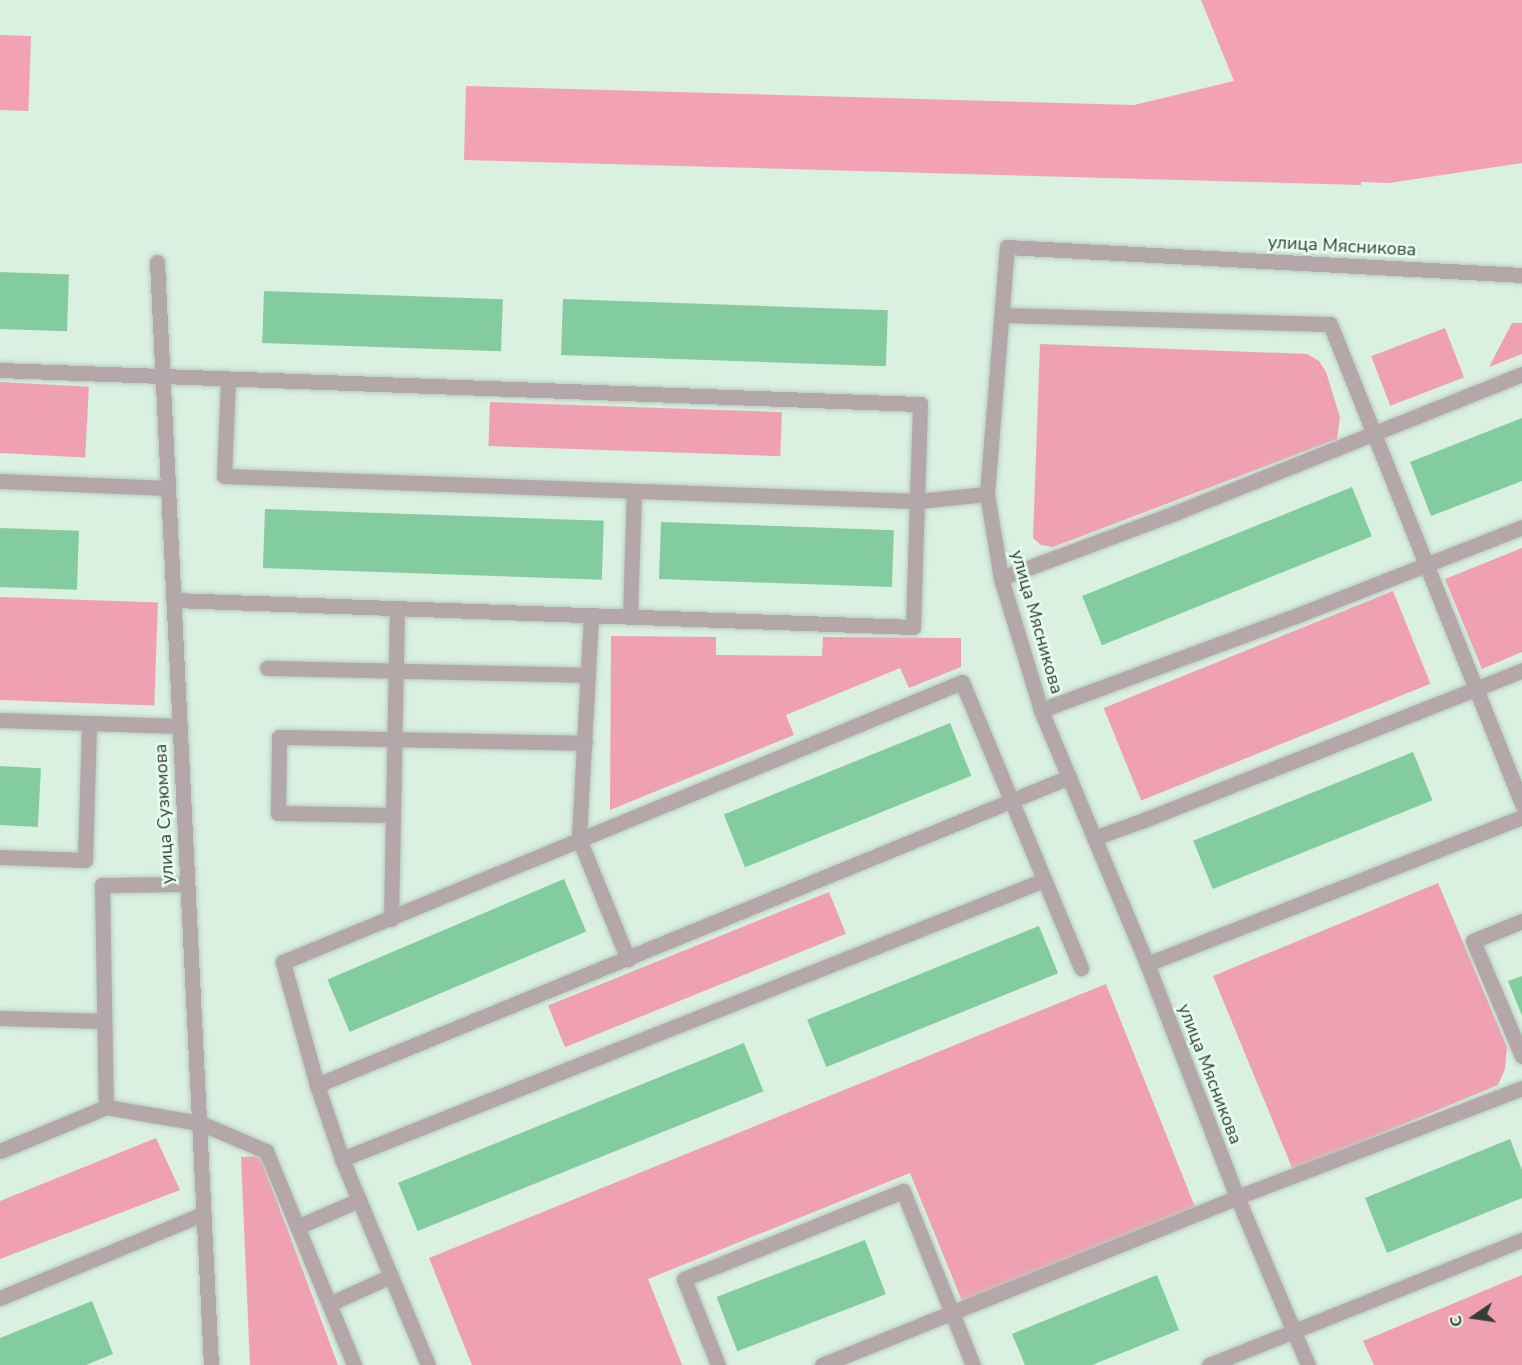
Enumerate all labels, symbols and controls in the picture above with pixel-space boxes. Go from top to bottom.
street label: улица Мясникова [1267,231,1417,261]
street label: улица Мясникова [1006,548,1068,696]
street label: улица Сузюмова [150,743,178,885]
street label: улица Мясникова [1173,1001,1247,1147]
north arrow [1444,1287,1504,1347]
text: С [1445,1313,1468,1329]

